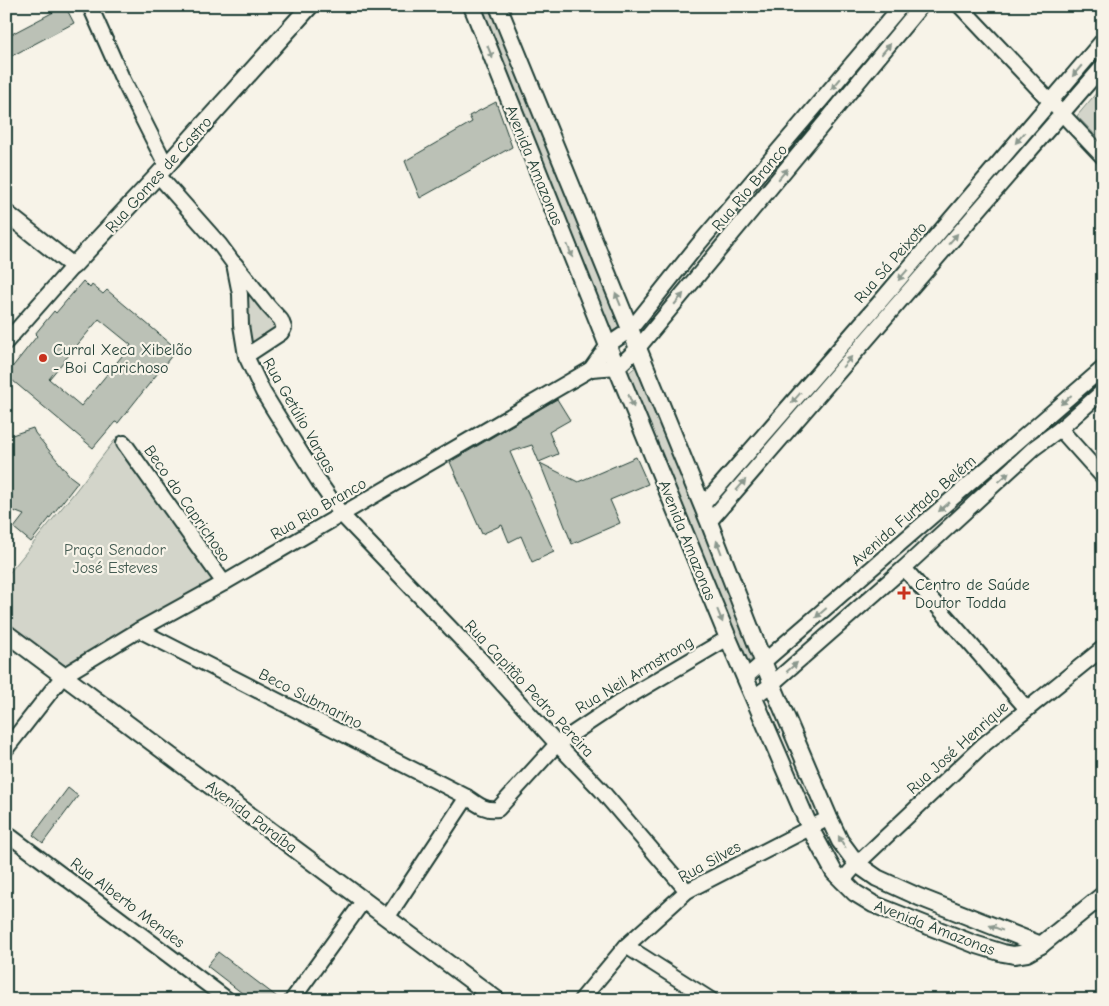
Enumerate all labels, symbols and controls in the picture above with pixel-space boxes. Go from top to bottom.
one-way arrow [881,42,892,55]
one-way arrow [486,44,494,59]
one-way arrow [1071,64,1083,76]
one-way arrow [830,77,841,90]
street label: Avenida Amazonas [502,103,566,228]
street label: Rua Gomes de Castro [102,113,216,236]
one-way arrow [1014,132,1025,145]
street label: Rua Rio Branco [708,141,791,235]
one-way arrow [777,168,788,181]
street label: Rua Sá Peixoto [851,218,931,307]
one-way arrow [948,233,959,246]
one-way arrow [566,244,574,259]
one-way arrow [897,268,908,281]
one-way arrow [613,292,621,306]
one-way arrow [673,293,684,305]
place label: Curral Xeca Xibelão - Boi Caprichoso [53,341,192,377]
marker: Curral Xeca Xibelão - Boi Caprichoso [37,352,49,364]
street label: Rua Getúlio Vargas [259,355,340,476]
one-way arrow [841,356,852,368]
one-way arrow [790,391,802,403]
one-way arrow [628,394,636,408]
one-way arrow [1061,394,1073,406]
street label: Beco do Caprichoso [140,442,234,565]
street label: Avenida Furtado Belém [848,452,980,570]
one-way arrow [997,471,1010,482]
street label: Rua Rio Branco [267,474,370,544]
street label: Avenida Amazonas [655,478,719,603]
one-way arrow [735,479,746,491]
one-way arrow [937,501,950,512]
one-way arrow [715,539,723,554]
park label: Praça Senador José Esteves [64,541,167,577]
place label: Centro de Saúde Doutor Todda [915,576,1030,612]
marker: Centro de Saúde Doutor Todda [897,586,911,600]
one-way arrow [815,607,827,619]
one-way arrow [716,609,724,624]
street label: Rua Capitão Pedro Pereira [461,616,597,761]
street label: Rua Neil Armstrong [572,633,697,717]
one-way arrow [785,661,797,673]
street label: Beco Submarino [256,665,365,733]
street label: Rua José Henrique [903,698,1012,798]
street label: Avenida Paraíba [202,777,301,857]
one-way arrow [837,836,846,849]
street label: Rua Silves [675,837,744,886]
street label: Rua Alberto Mendes [67,854,188,952]
street label: Avenida Amazonas [872,897,998,959]
one-way arrow [988,924,1003,931]

